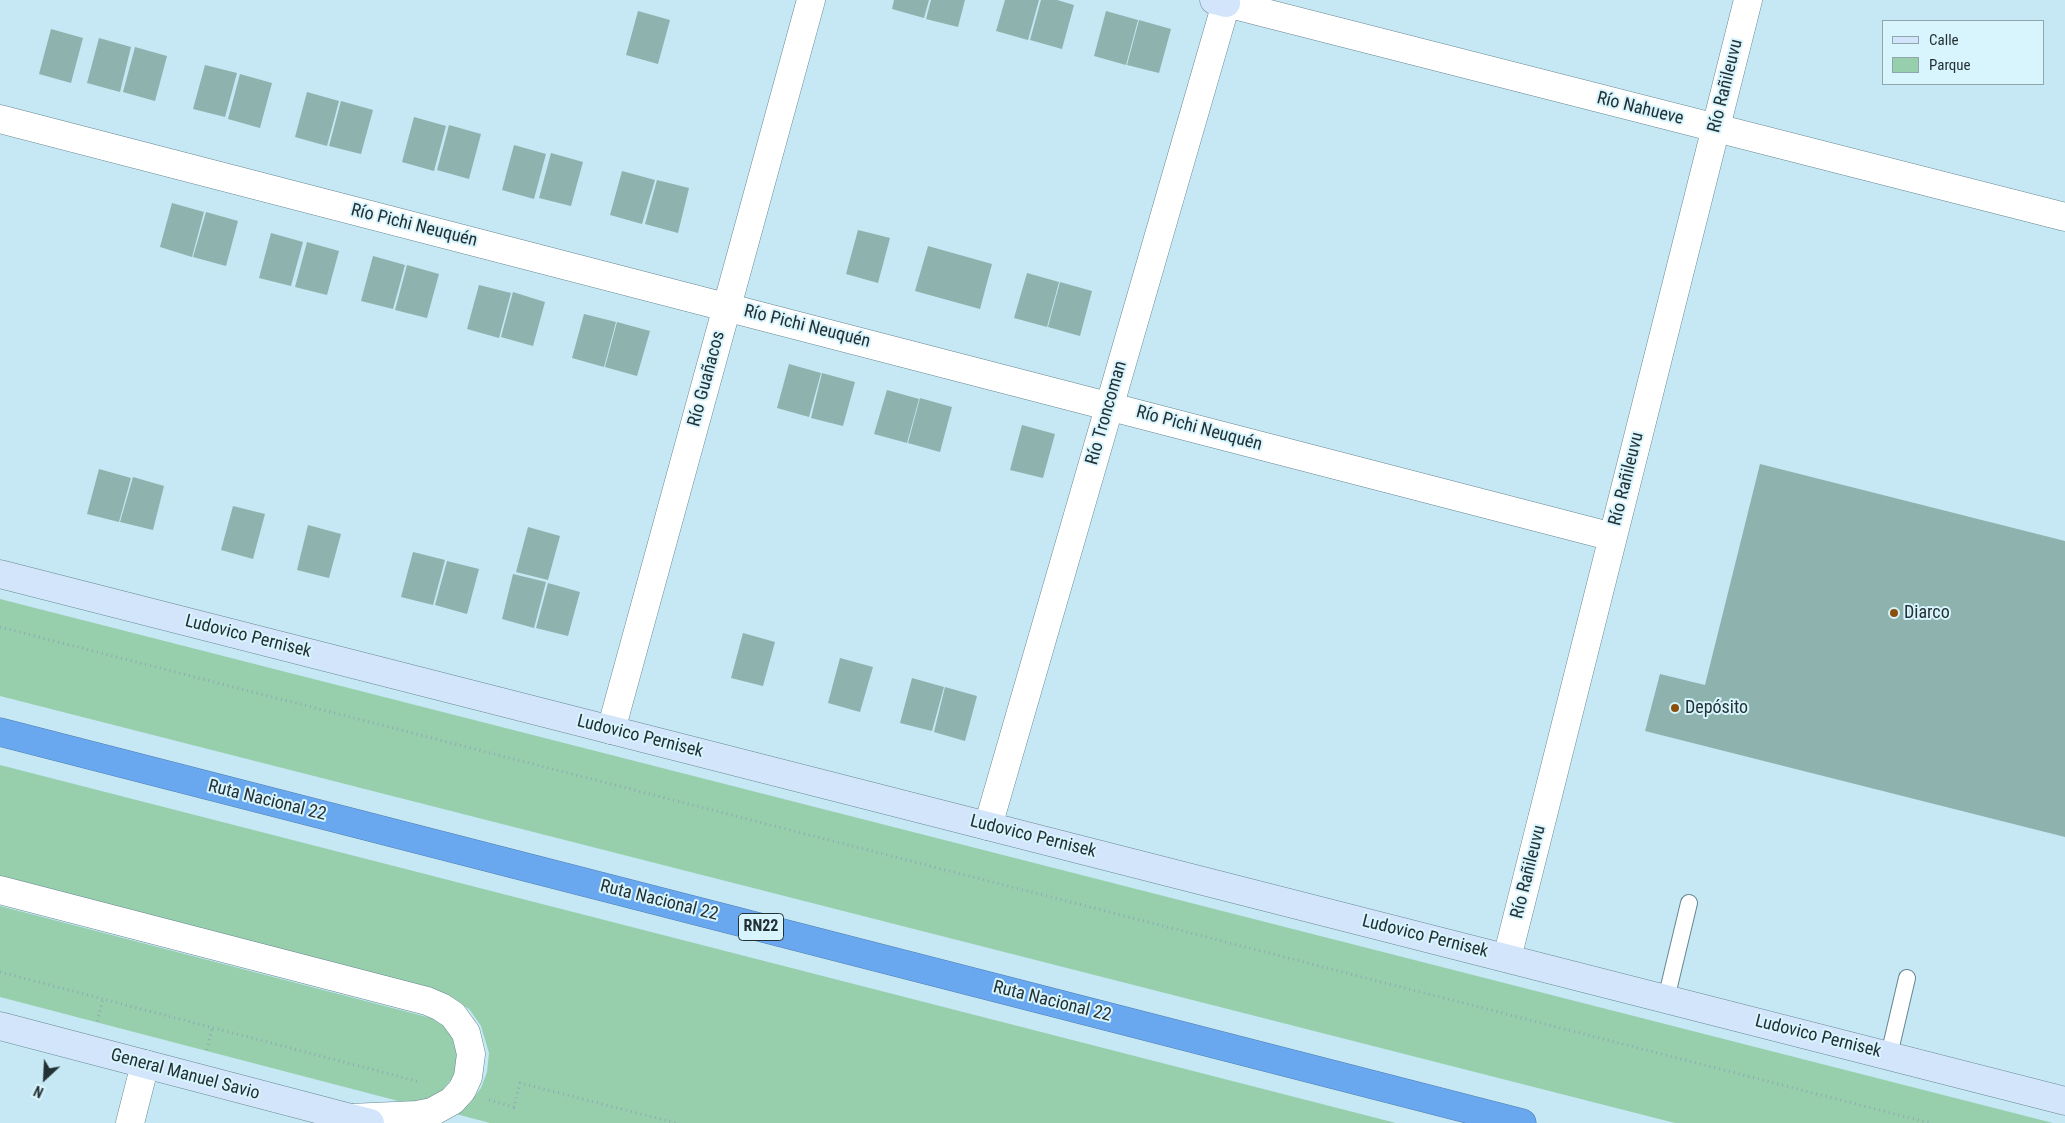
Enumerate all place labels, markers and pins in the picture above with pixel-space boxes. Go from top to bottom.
place label: Diarco [1904,602,1950,624]
marker: Diarco [1888,607,1900,619]
place label: Depósito [1685,697,1748,719]
marker: Depósito [1669,702,1681,714]

